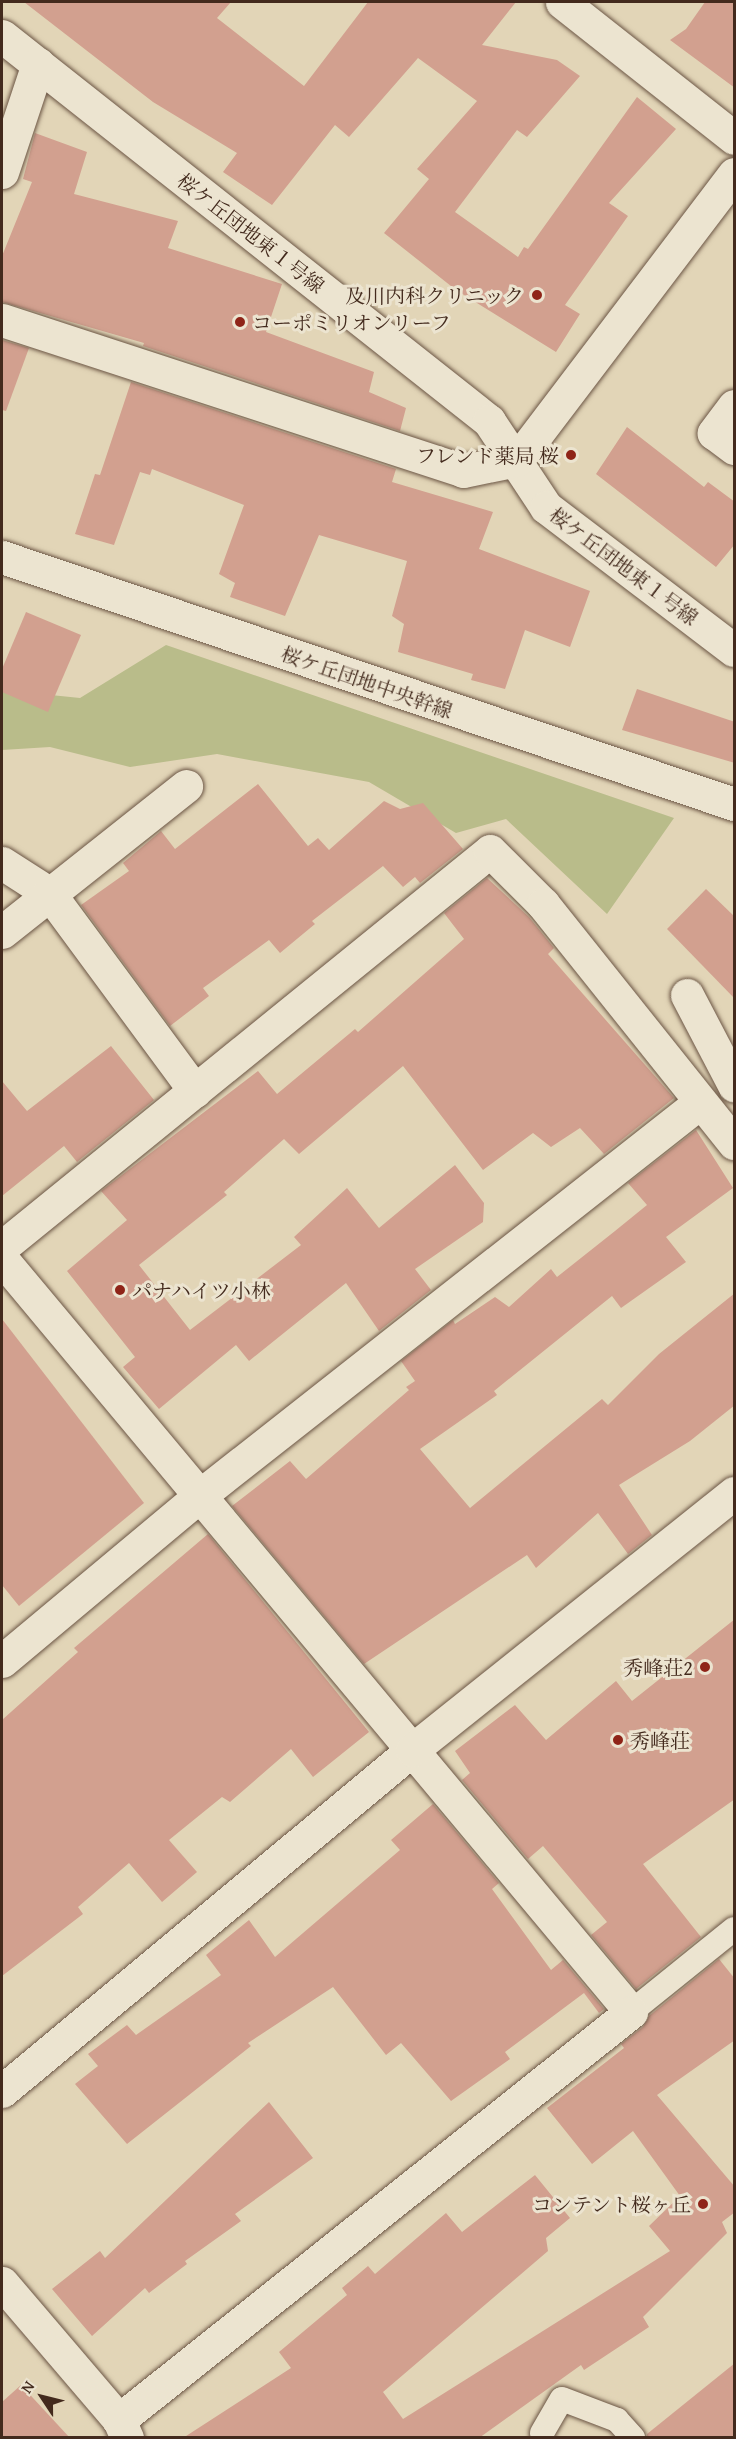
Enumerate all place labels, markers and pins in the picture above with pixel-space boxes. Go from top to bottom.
place label: 及川内科クリニック [344,283,524,307]
marker: 及川内科クリニック [528,286,546,304]
place label: コーポミリオンリーフ [252,310,452,334]
marker: コーポミリオンリーフ [233,315,247,329]
place label: フレンド薬局 桜 [415,443,559,467]
marker: フレンド薬局 桜 [564,448,578,462]
place label: パナハイツ小林 [132,1278,272,1302]
marker: パナハイツ小林 [113,1283,127,1297]
place label: 秀峰荘2 [623,1655,693,1679]
marker: 秀峰荘2 [698,1660,712,1674]
place label: 秀峰荘 [630,1728,690,1752]
marker: 秀峰荘 [611,1733,625,1747]
place label: コンテント桜ヶ丘 [531,2192,691,2216]
marker: コンテント桜ヶ丘 [696,2197,710,2211]

